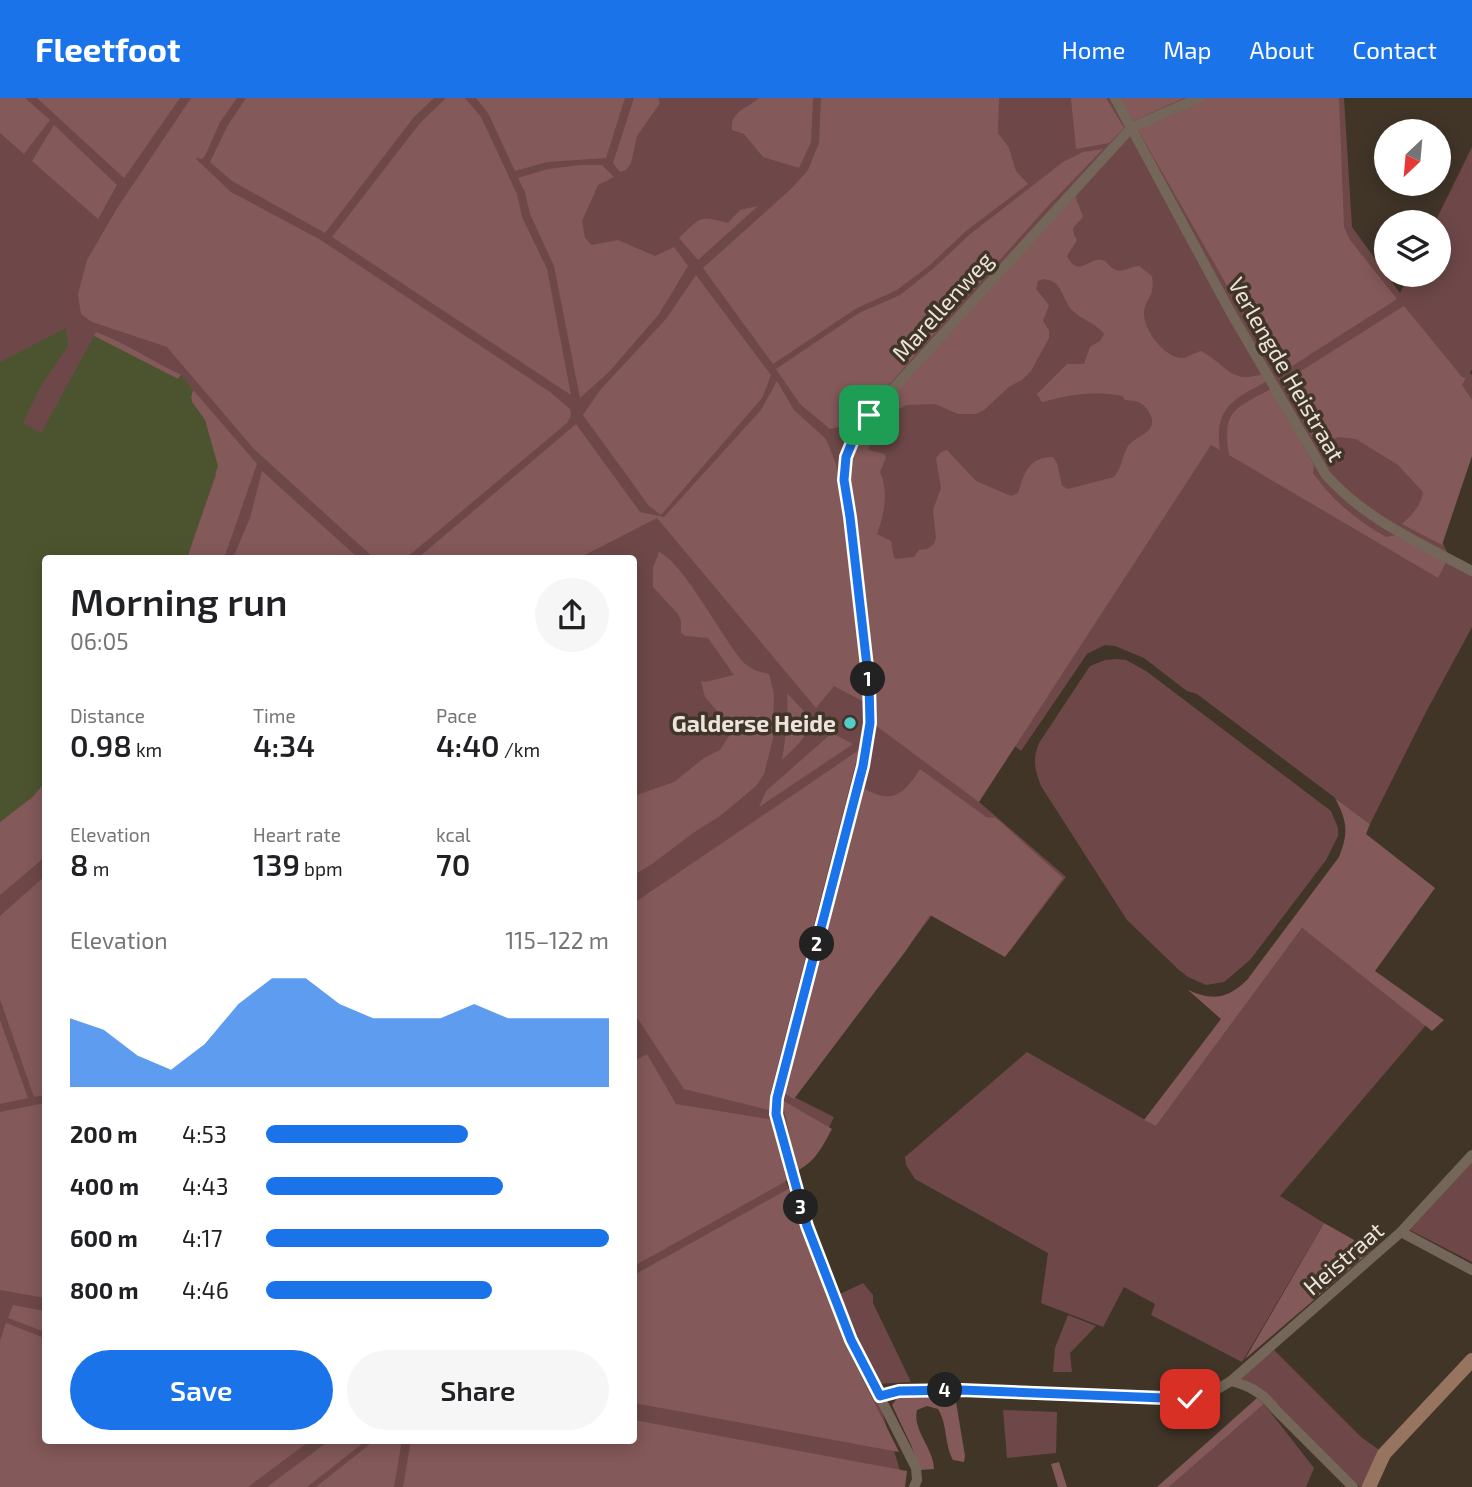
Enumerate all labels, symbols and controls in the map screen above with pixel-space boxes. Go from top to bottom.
text: Fleetfoot [35,29,180,69]
text: Home [1062,35,1125,64]
text: Map [1163,35,1211,64]
text: About [1249,35,1315,64]
text: Contact [1353,35,1437,64]
north arrow [1374,119,1451,196]
map controls [1374,119,1451,287]
button: layers [1374,210,1451,287]
street label: Marellenweg [886,245,999,366]
street label: Verlengde Heistraat [1223,272,1351,466]
pin [839,385,899,445]
icon: arrive [850,396,888,434]
text: Morning run [70,578,288,624]
button: share [535,578,609,652]
text: 06:05 [70,627,129,655]
pin: 1 [850,662,886,696]
text: 1 [863,667,872,690]
text: Distance [70,704,145,727]
text: Time [253,704,296,727]
text: Pace [436,704,477,727]
place label: Galderse Heide [672,709,836,737]
marker: Galderse Heide [842,715,858,731]
text: 0.98 [70,727,132,763]
text: 4:34 [253,727,315,763]
text: 4:40 [436,727,500,763]
text: km [132,738,162,761]
text: /km [500,738,540,761]
text: Elevation [70,823,151,846]
text: Heart rate [253,823,341,846]
text: kcal [436,823,471,846]
text: 8 [70,846,88,882]
text: 139 [253,846,300,882]
text: 70 [436,846,470,882]
text: m [88,857,109,880]
text: bpm [300,857,343,880]
text: Elevation [70,926,168,954]
text: 115–122 m [505,926,609,954]
pin: 2 [800,926,834,962]
text: 2 [811,932,822,955]
text: 200 m [70,1120,138,1148]
text: 4:53 [182,1120,227,1148]
text: 400 m [70,1172,139,1200]
text: 4:43 [182,1172,229,1200]
pin: 3 [784,1190,818,1224]
text: 3 [795,1195,806,1218]
street label: Heistraat [1297,1215,1389,1300]
text: 600 m [70,1224,138,1252]
text: 4:17 [182,1224,223,1252]
text: 800 m [70,1276,139,1304]
text: 4:46 [182,1276,229,1304]
button: Save [70,1350,333,1430]
button: Share [347,1350,609,1430]
pin [1160,1369,1220,1429]
pin: 4 [928,1372,962,1408]
text: 4 [938,1378,951,1401]
icon: check [1171,1380,1209,1418]

